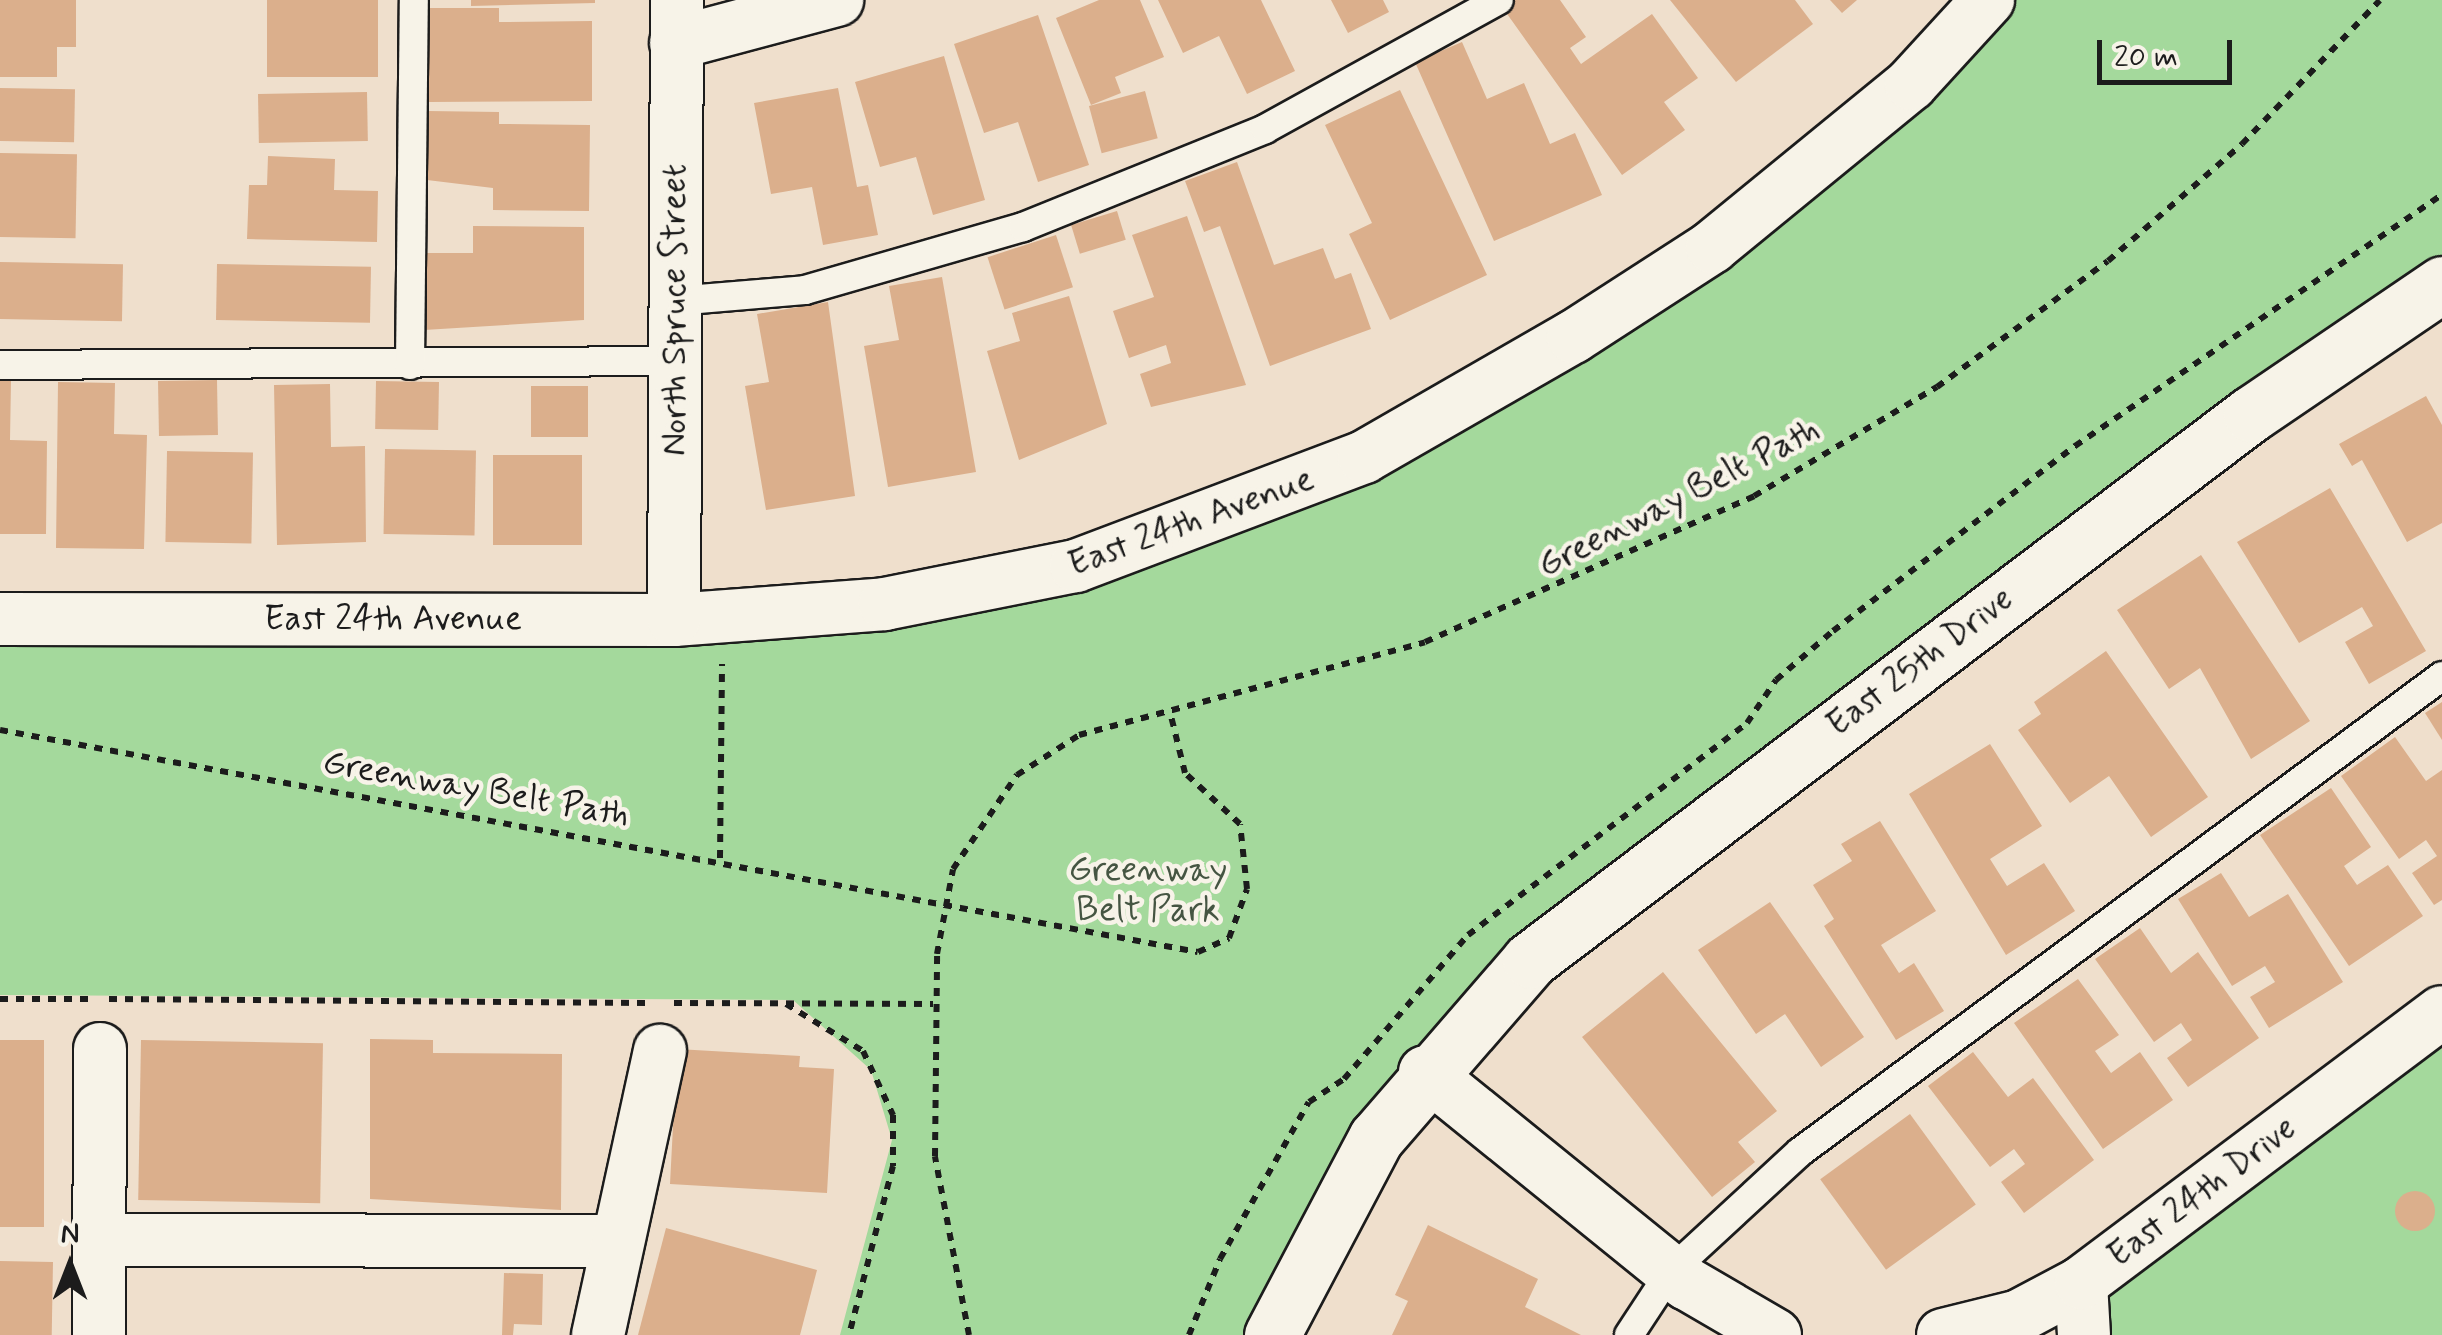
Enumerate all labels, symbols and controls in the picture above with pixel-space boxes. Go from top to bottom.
scale bar [2102,20,2237,82]
text: 20 m [2114,38,2178,77]
street label: North Spruce Street [654,161,696,459]
street label: Greenway Belt Path [1532,409,1826,587]
street label: East 24th Avenue [1063,458,1319,586]
street label: East 25th Drive [1818,578,2022,746]
street label: East 24th Avenue [264,598,522,640]
street label: Greenway Belt Path [320,741,632,837]
park label: Greenway Belt Park [1069,849,1227,931]
street label: East 24th Drive [2099,1107,2305,1277]
north arrow [20,1215,120,1315]
text: N [61,1216,79,1253]

